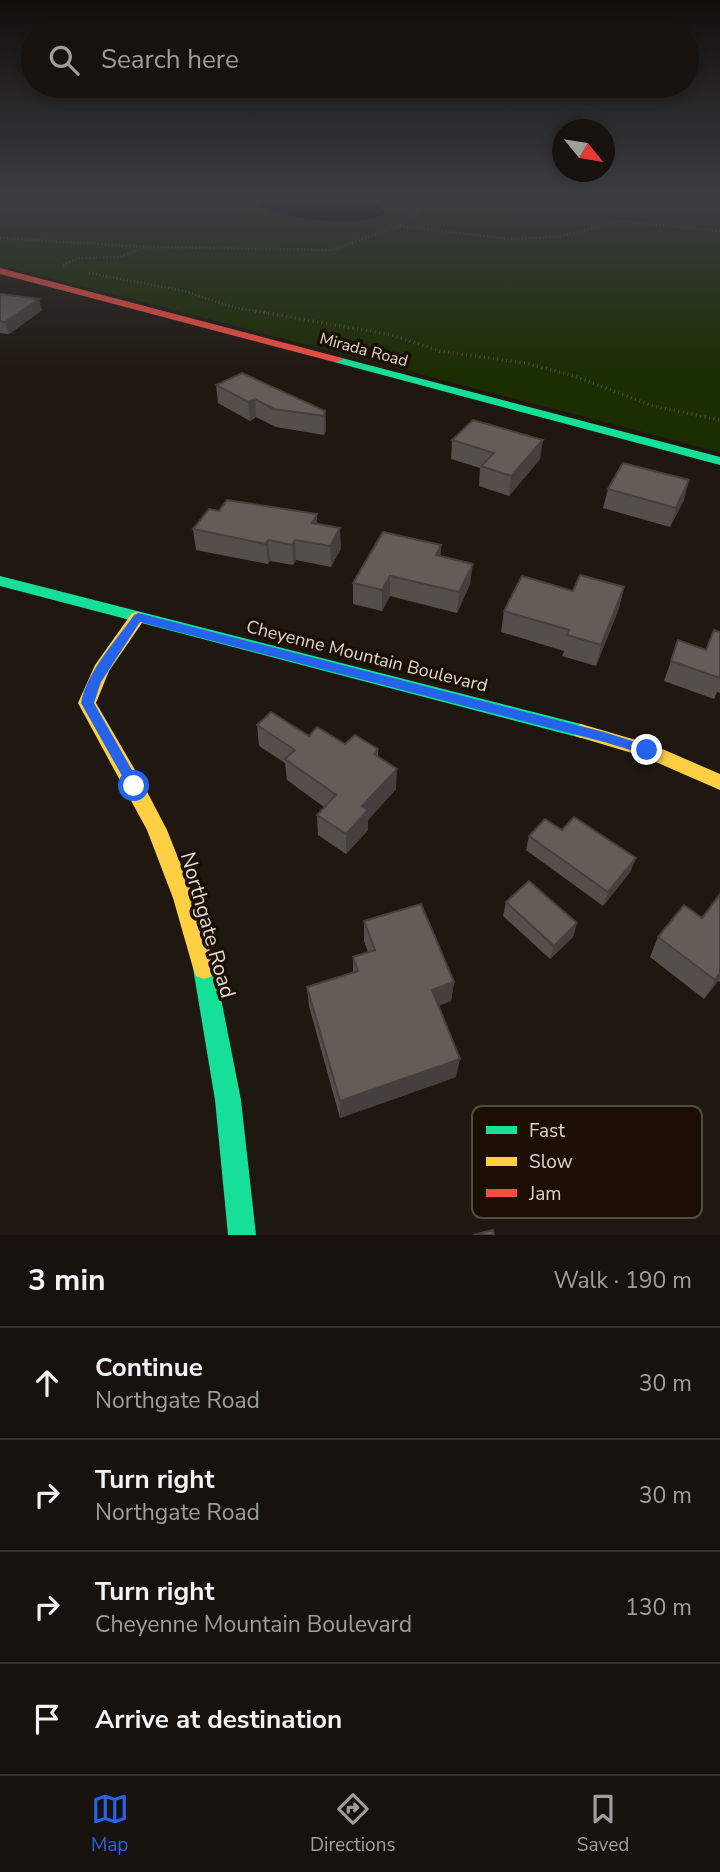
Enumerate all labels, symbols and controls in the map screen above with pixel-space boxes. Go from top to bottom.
search box [21,21,699,98]
icon: search [45,41,83,79]
text: Search here [101,42,239,77]
north arrow [552,119,615,182]
street label: Mirada Road [317,328,410,372]
street label: Cheyenne Mountain Boulevard [244,614,490,698]
route end [631,734,662,765]
route start [118,770,149,801]
street label: Northgate Road [174,849,242,1001]
legend [472,1106,702,1218]
text: Fast [529,1118,565,1144]
text: Slow [529,1149,573,1175]
text: Jam [528,1181,562,1207]
text: 3 min [28,1260,106,1301]
text: Walk · 190 m [553,1265,692,1296]
text: Continue [95,1350,203,1385]
icon: ahead [28,1364,66,1402]
text: 30 m [639,1368,692,1399]
text: Northgate Road [95,1385,260,1416]
text: Turn right [95,1462,214,1497]
icon: right [28,1476,66,1514]
text: 30 m [639,1480,692,1511]
text: Northgate Road [95,1497,260,1528]
text: Turn right [95,1574,214,1609]
icon: right [28,1588,66,1626]
text: 130 m [625,1592,692,1623]
text: Cheyenne Mountain Boulevard [95,1609,412,1640]
icon: arrive [28,1700,66,1738]
text: Arrive at destination [95,1702,342,1737]
tab: Map [91,1790,129,1858]
tab: Directions [310,1790,396,1858]
tab: Saved [577,1790,629,1858]

